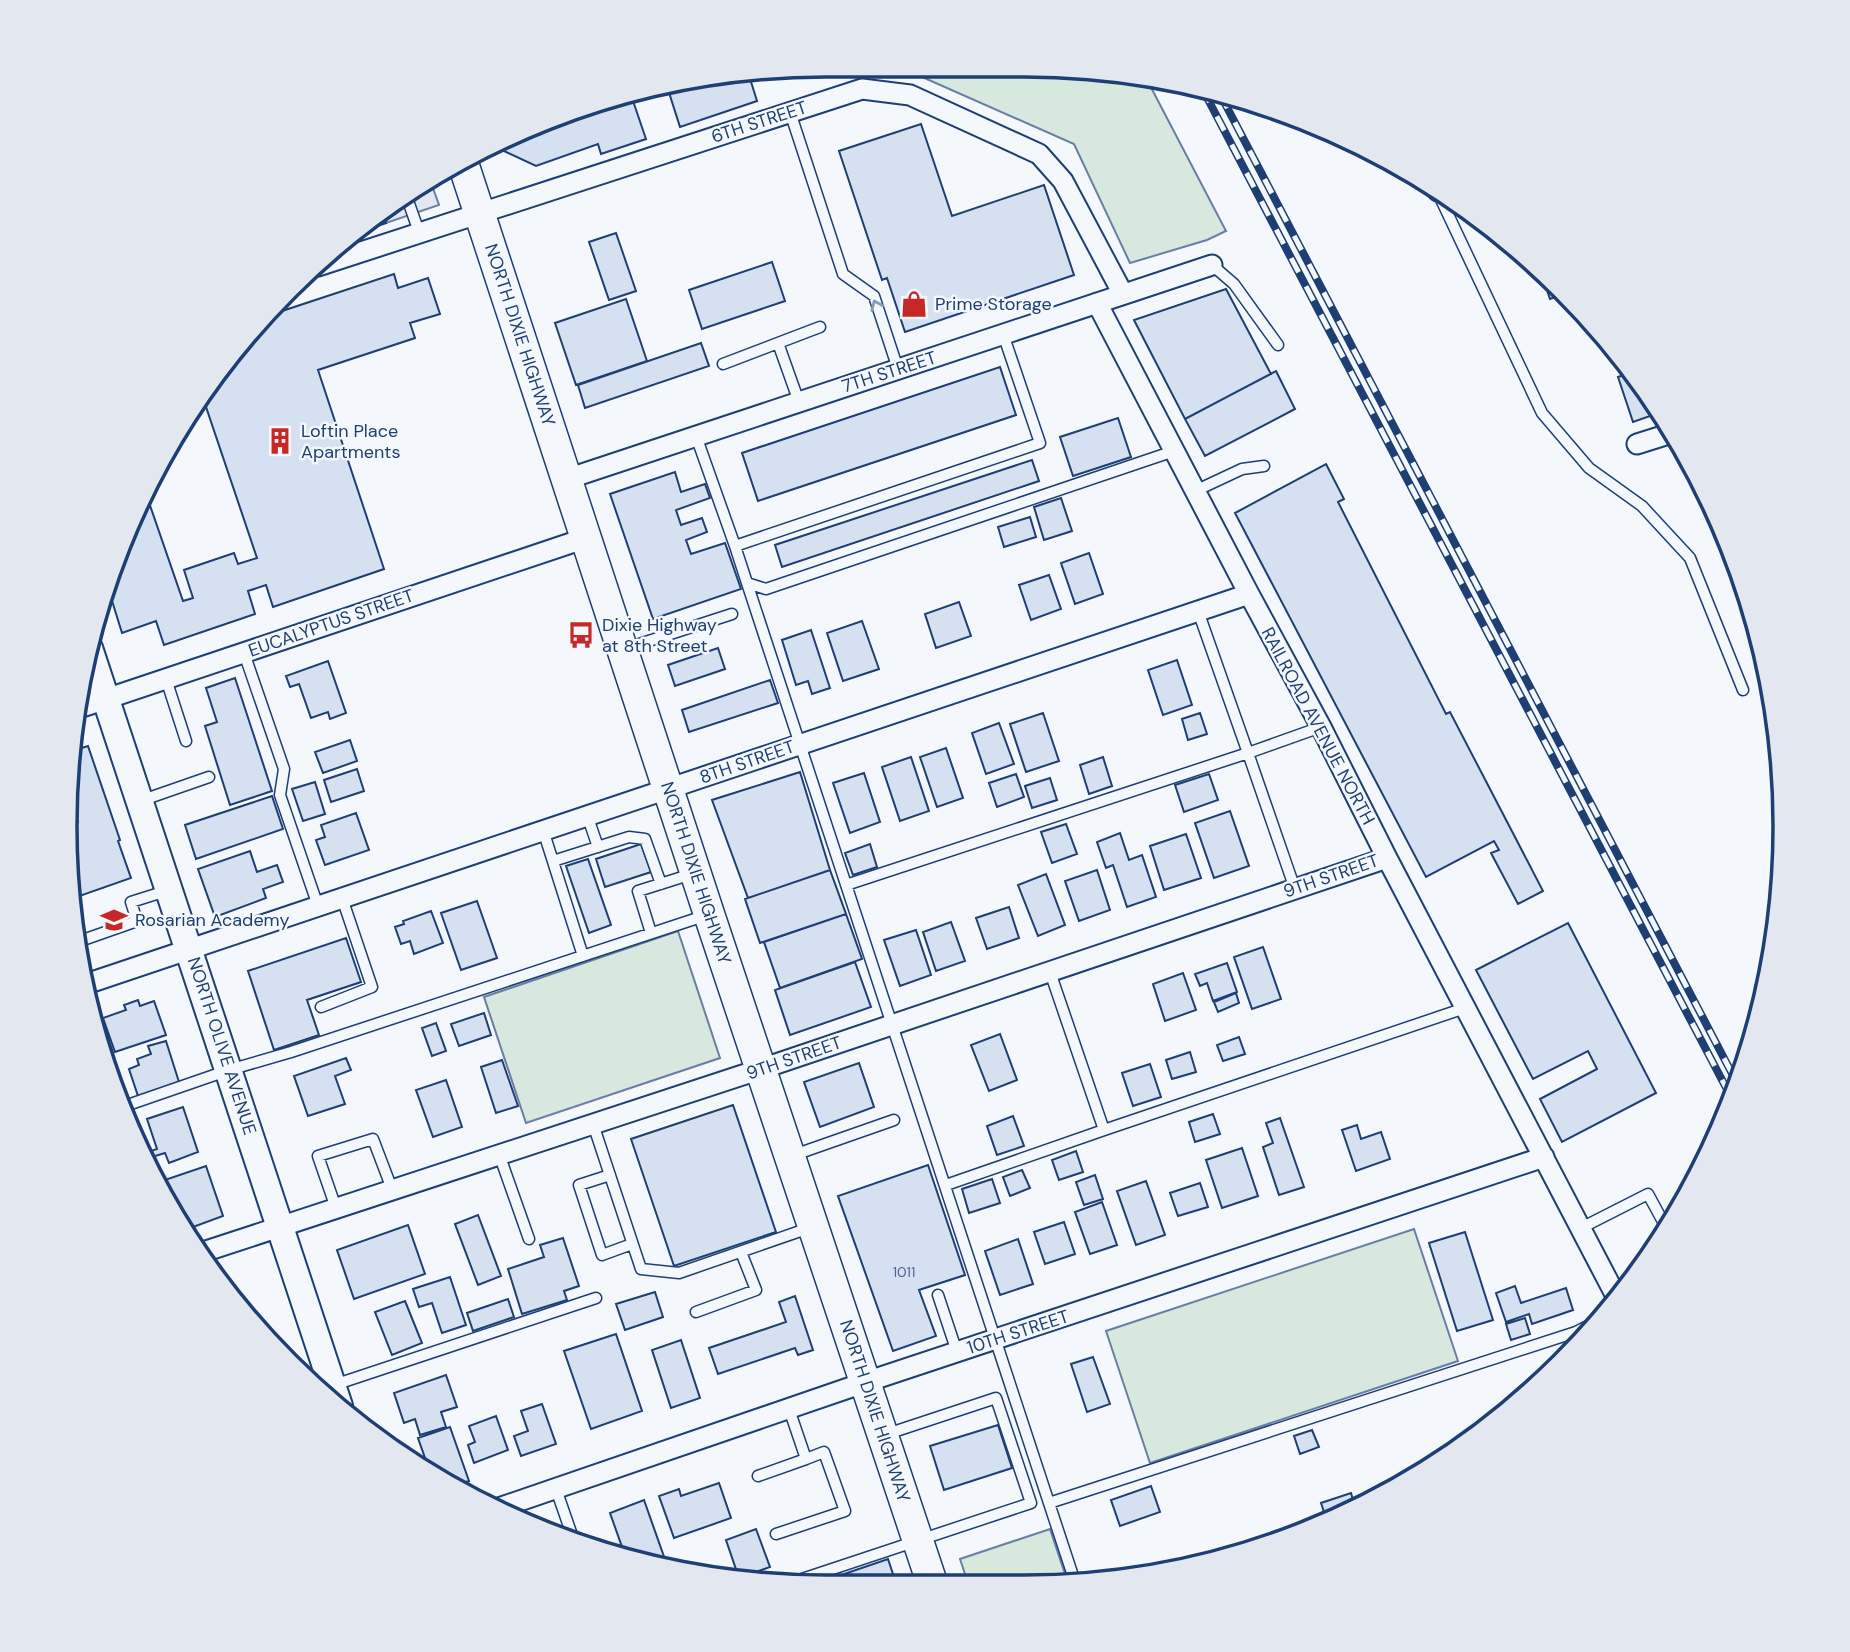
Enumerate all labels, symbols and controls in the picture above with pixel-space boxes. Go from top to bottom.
street label: 6TH STREET [708,95,810,149]
street label: NORTH DIXIE HIGHWAY [479,241,561,430]
shop icon: Prime Storage [899,289,929,319]
place label: Prime Storage [935,292,1052,316]
one-way arrow [870,300,884,312]
street label: 7TH STREET [839,345,939,399]
place label: Loftin Place Apartments [301,419,400,464]
building icon: Loftin Place Apartments [265,426,295,456]
street label: EUCALYPTUS STREET [245,583,417,663]
place label: Dixie Highway at 8th Street [602,613,717,658]
bus stop icon: Dixie Highway at 8th Street [566,620,596,650]
street label: RAILROAD AVENUE NORTH [1256,623,1380,829]
street label: 8TH STREET [696,735,798,789]
street label: NORTH DIXIE HIGHWAY [655,779,737,968]
street label: 9TH STREET [1280,849,1382,903]
school or university icon: Rosarian Academy [99,905,129,935]
place label: Rosarian Academy [135,908,289,932]
street label: NORTH OLIVE AVENUE [182,954,262,1138]
street label: 9TH STREET [743,1031,845,1085]
house number: 1011 [893,1263,915,1281]
street label: 10TH STREET [964,1304,1072,1360]
street label: NORTH DIXIE HIGHWAY [834,1317,916,1506]

